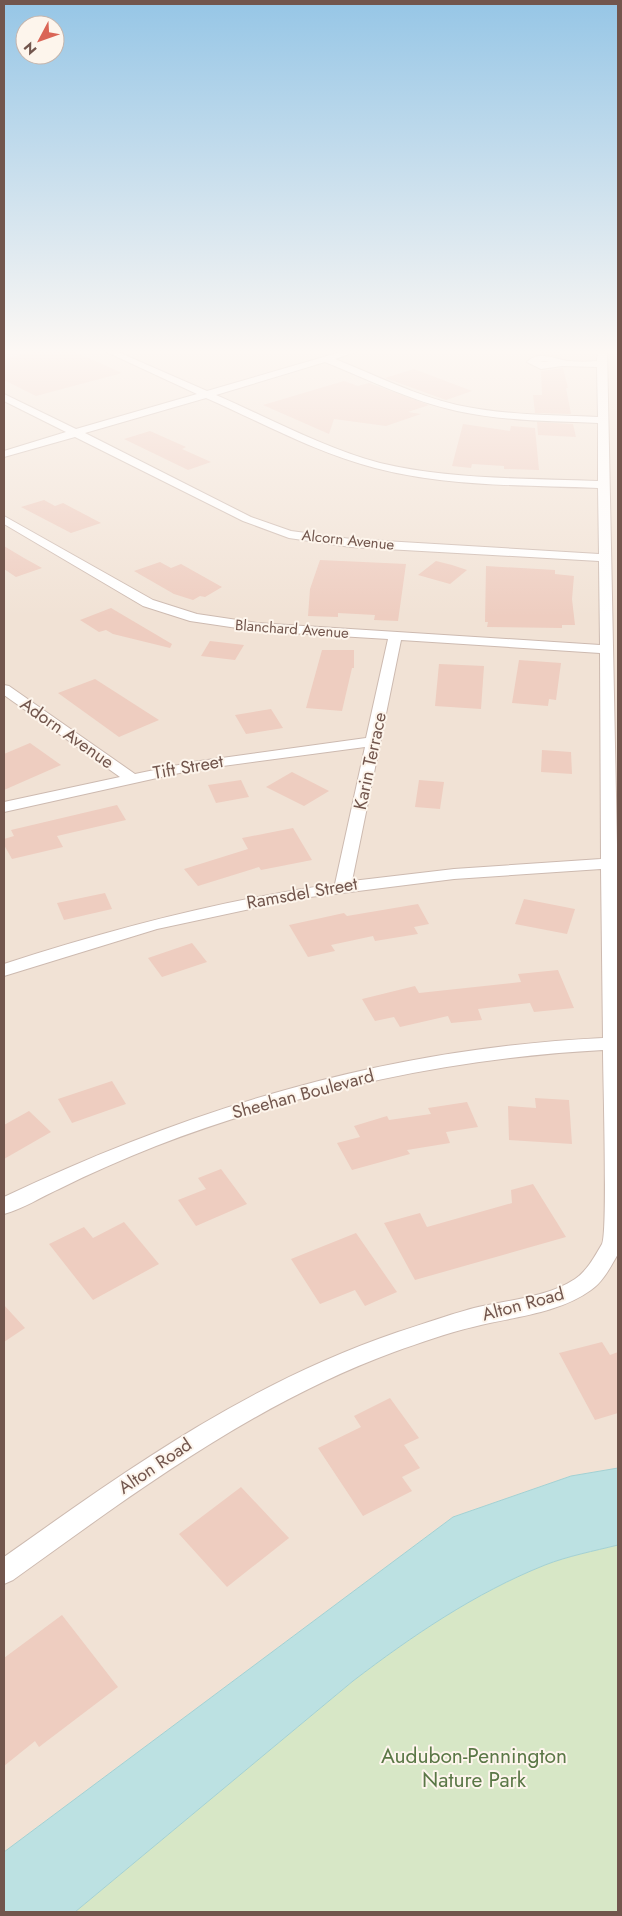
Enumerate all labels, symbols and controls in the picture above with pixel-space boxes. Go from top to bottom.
north arrow [15,15,65,65]
text: N [19,38,41,59]
street label: Alcorn Avenue [301,524,396,556]
street label: Blanchard Avenue [234,614,350,644]
street label: Adorn Avenue [15,691,119,775]
street label: Karin Terrace [347,710,393,812]
street label: Tift Street [151,748,226,786]
street label: Ramsdel Street [245,870,360,916]
street label: Sheehan Boulevard [229,1063,377,1125]
street label: Alton Road [479,1281,567,1327]
street label: Alton Road [113,1432,197,1500]
park label: Audubon-Pennington Nature Park [381,1741,567,1795]

